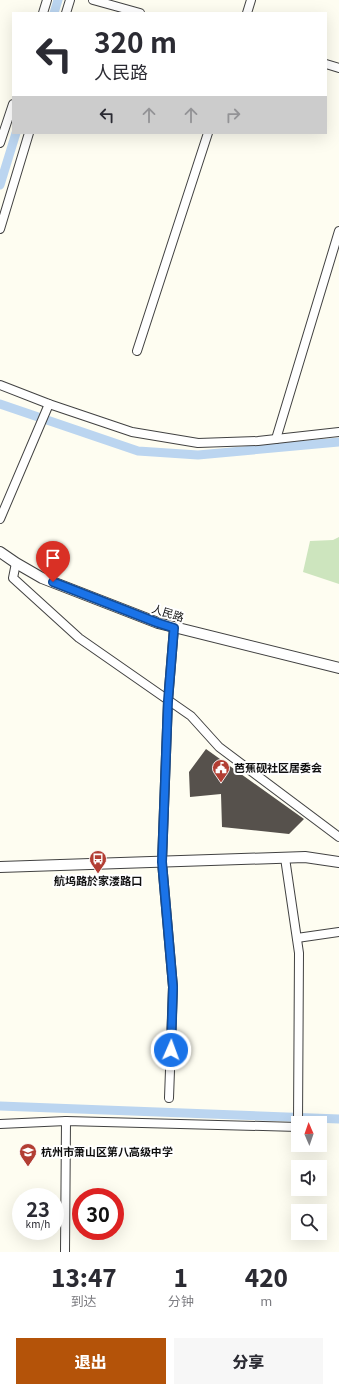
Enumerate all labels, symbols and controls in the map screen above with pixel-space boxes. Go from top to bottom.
text: 320 m [94,21,177,61]
icon: left [28,28,80,80]
text: 人民路 [94,58,148,84]
icon: left [96,104,118,126]
icon: ahead [138,104,160,126]
icon: ahead [180,104,202,126]
icon: right [222,104,244,126]
pin [36,541,70,582]
icon: arrive [42,547,64,569]
street label: 人民路 [150,600,186,625]
public building icon: 芭蕉砚社区居委会 [211,758,231,783]
place label: 芭蕉砚社区居委会 [234,759,322,775]
bus stop icon: 航坞路於家溇路口 [88,849,108,874]
place label: 航坞路於家溇路口 [54,872,142,888]
position arrow [150,1029,192,1071]
north arrow [291,1116,327,1152]
map controls [291,1116,327,1240]
school or university icon: 杭州市萧山区第八高级中学 [18,1142,38,1167]
place label: 杭州市萧山区第八高级中学 [41,1143,173,1159]
button: sound [291,1160,327,1196]
speed limit sign: 30 [72,1188,124,1240]
text: 23 [26,1194,50,1223]
button: search [291,1204,327,1240]
text: km/h [26,1216,50,1231]
text: 13:47 [51,1259,117,1294]
text: 1 [174,1259,188,1294]
text: 420 [245,1259,288,1294]
text: 到达 [71,1291,97,1310]
text: 分钟 [168,1291,194,1310]
text: m [260,1291,272,1310]
button: 退出 [16,1338,166,1384]
button: 分享 [174,1338,323,1384]

